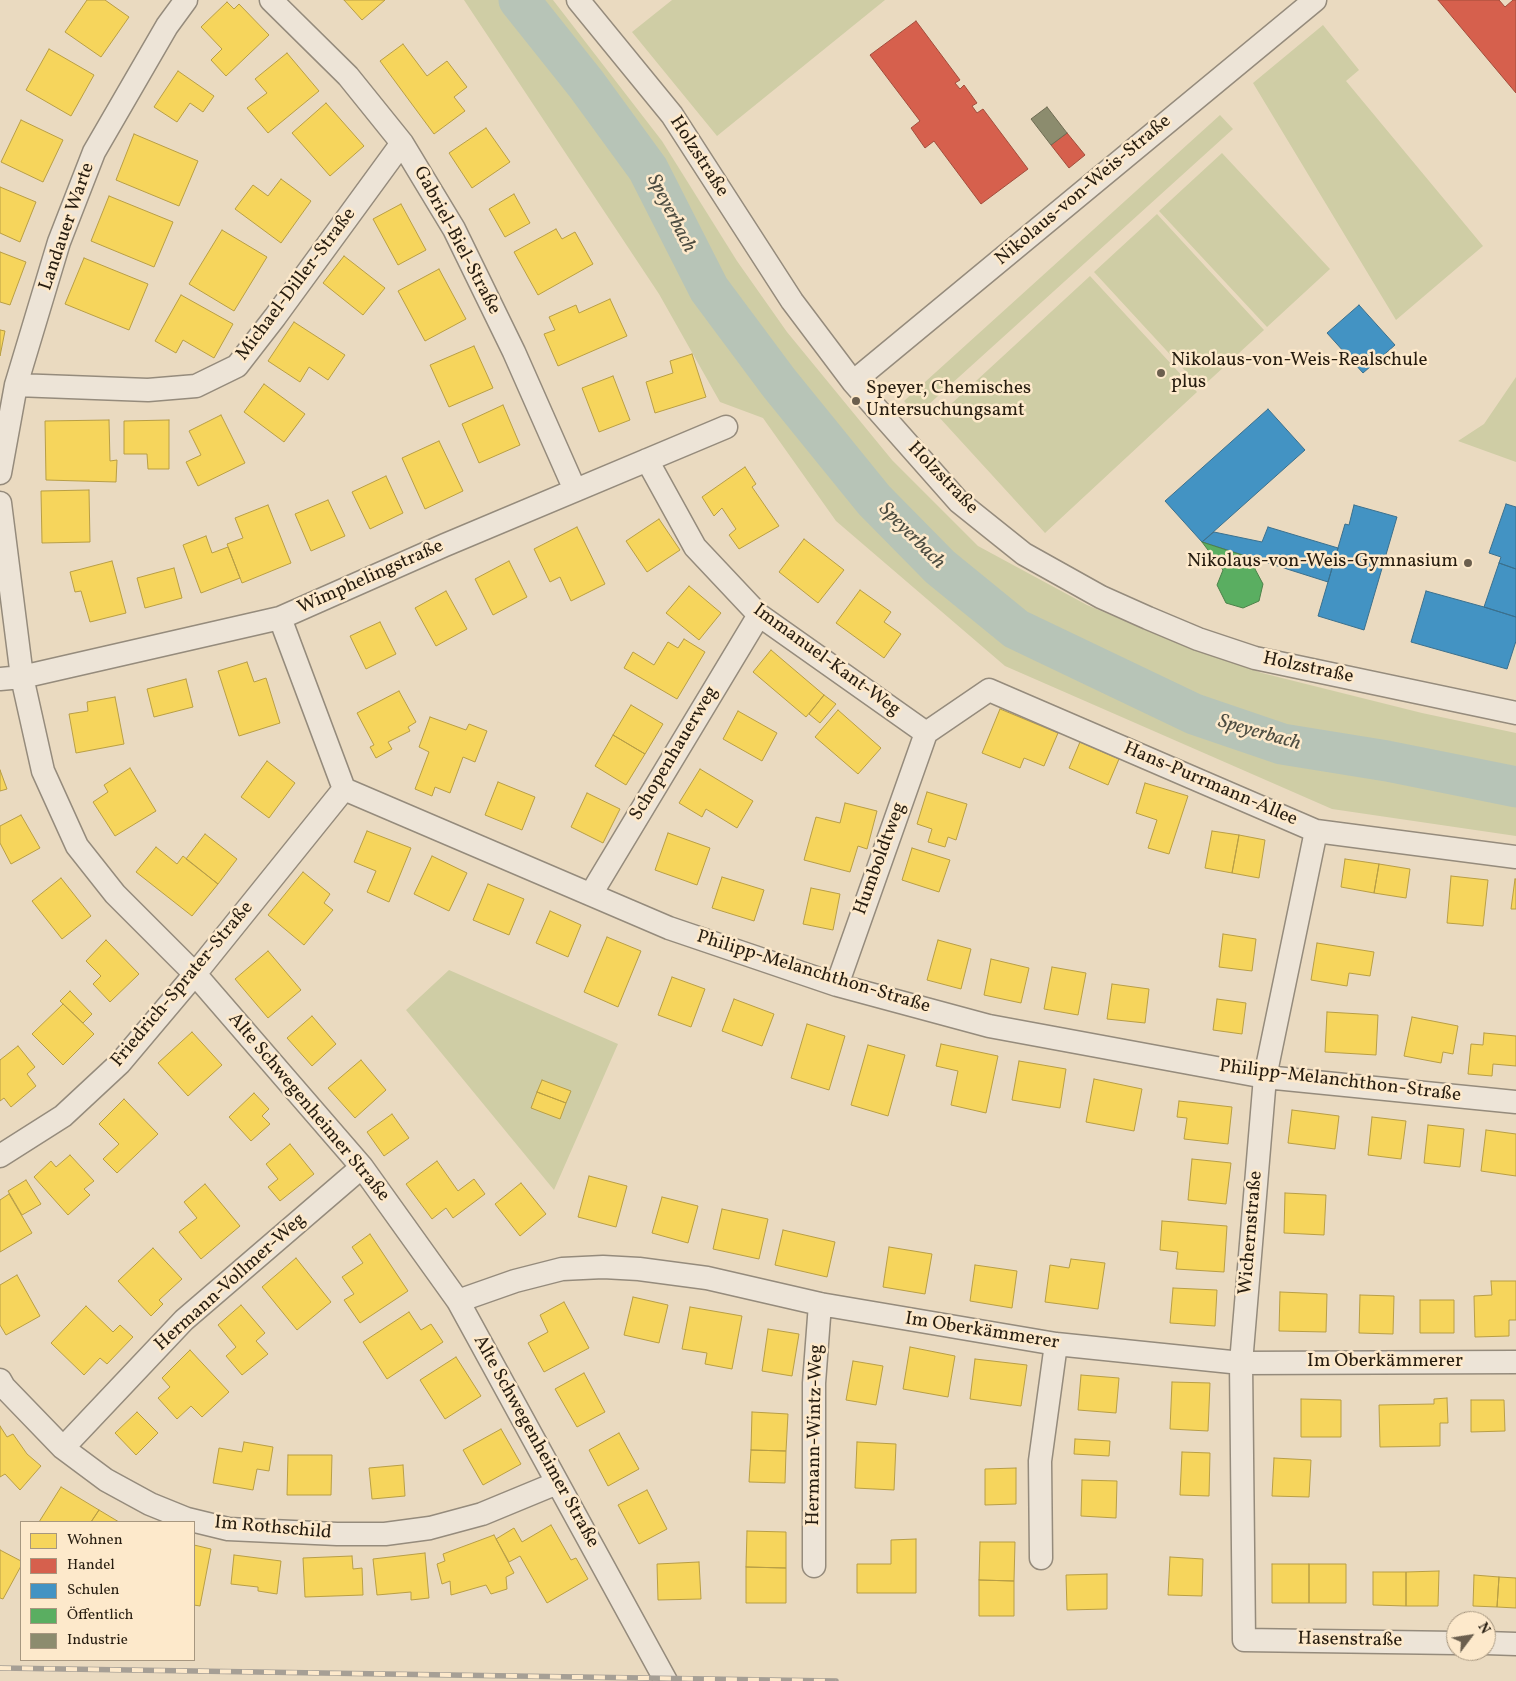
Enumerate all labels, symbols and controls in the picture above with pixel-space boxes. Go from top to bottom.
street label: Nikolaus-von-Weis-Straße [991,111,1177,271]
street label: Holzstraße [663,112,733,202]
street label: Landauer Warte [35,160,101,294]
street label: Gabriel-Biel-Straße [407,163,505,319]
water label: Speyerbach [640,171,700,257]
street label: Michael-Diller-Straße [232,204,362,366]
place label: Nikolaus-von-Weis-Realschule plus [1171,351,1428,395]
marker: Nikolaus-von-Weis-Realschule plus [1155,367,1167,379]
place label: Speyer, Chemisches Untersuchungsamt [866,379,1031,423]
marker: Speyer, Chemisches Untersuchungsamt [850,395,862,407]
street label: Holzstraße [902,438,982,520]
water label: Speyerbach [873,499,949,575]
street label: Wimphelingstraße [295,536,447,620]
place label: Nikolaus-von-Weis-Gymnasium [1187,552,1458,574]
marker: Nikolaus-von-Weis-Gymnasium [1462,557,1474,569]
street label: Immanuel-Kant-Weg [748,600,904,722]
street label: Holzstraße [1261,648,1355,690]
street label: Schopenhauerweg [626,683,724,825]
water label: Speyerbach [1215,711,1303,757]
street label: Hans-Purrmann-Allee [1120,738,1300,832]
street label: Humboldtweg [850,799,912,919]
street label: Friedrich-Sprater-Straße [107,897,259,1073]
street label: Philipp-Melanchthon-Straße [693,927,933,1019]
street label: Alte Schwegenheimer Straße [222,1009,394,1207]
street label: Philipp-Melanchthon-Straße [1218,1056,1462,1108]
street label: Wichernstraße [1235,1170,1269,1296]
street label: Hermann-Vollmer-Weg [151,1209,311,1357]
street label: Im Oberkämmerer [903,1309,1061,1355]
street label: Alte Schwegenheimer Straße [467,1332,603,1552]
street label: Hermann-Wintz-Weg [803,1344,829,1526]
street label: Im Oberkämmerer [1307,1352,1463,1374]
street label: Im Rothschild [213,1513,333,1545]
legend [20,1521,195,1661]
text: Wohnen [67,1530,123,1551]
text: Handel [67,1555,115,1576]
text: Schulen [67,1580,120,1601]
text: Öffentlich [67,1605,134,1626]
north arrow [1446,1611,1496,1661]
text: N [1473,1619,1494,1638]
street label: Hasenstraße [1297,1629,1403,1653]
text: Industrie [67,1630,128,1651]

